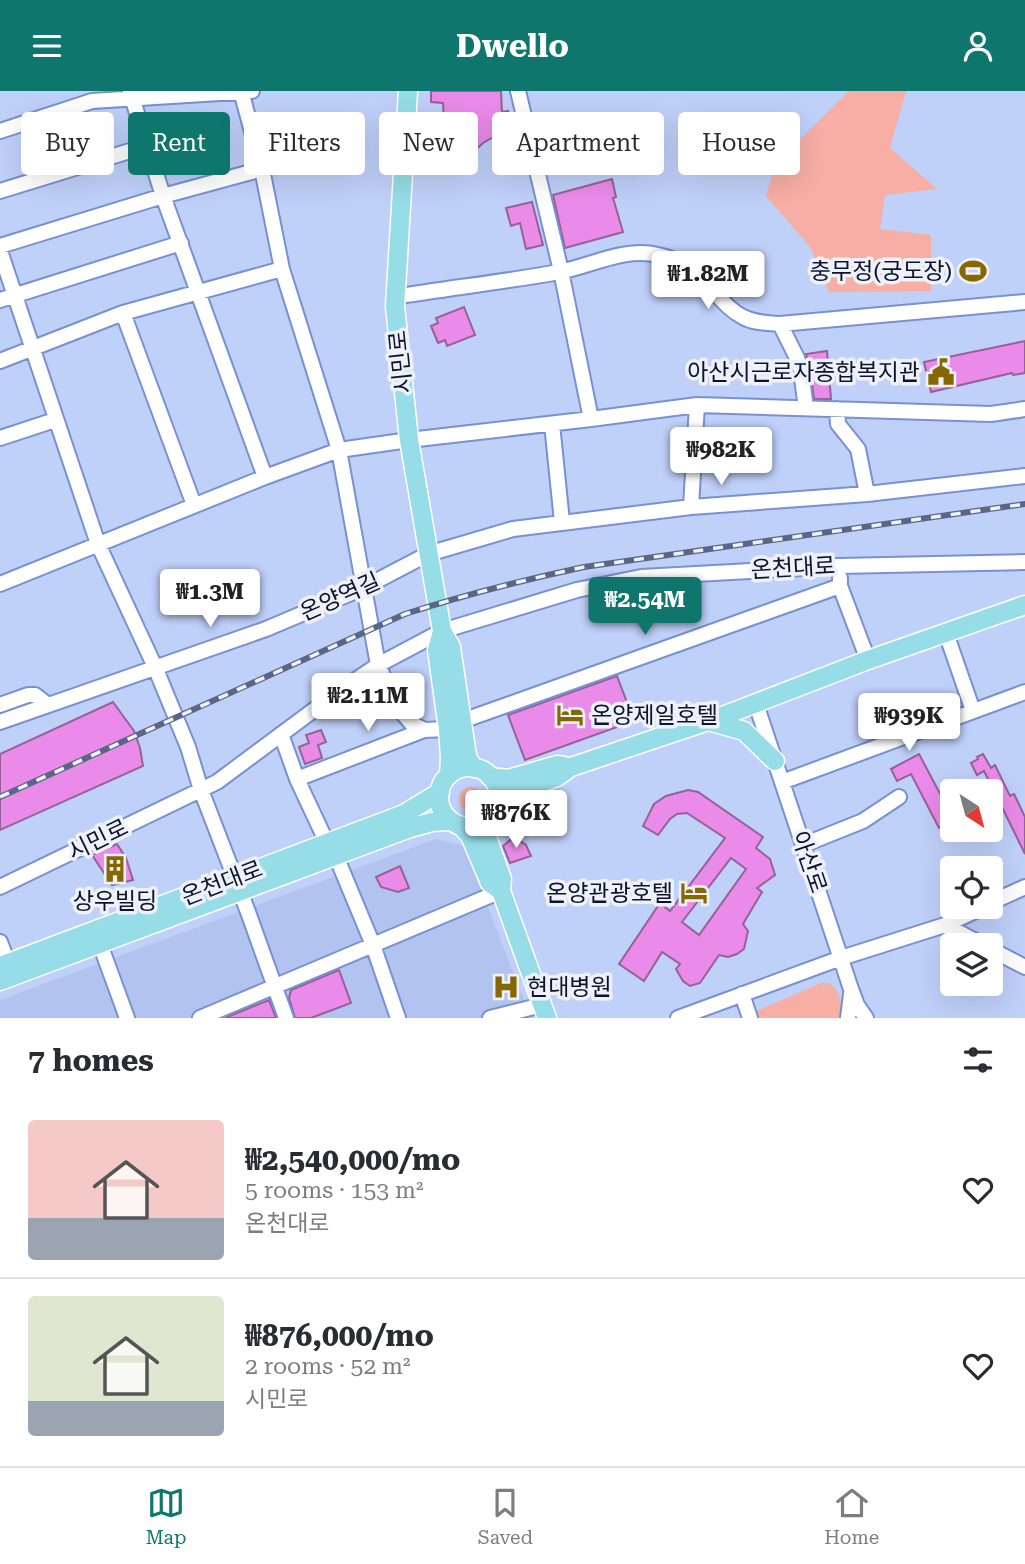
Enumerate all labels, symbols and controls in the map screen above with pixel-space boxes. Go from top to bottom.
icon: menu [28,27,66,65]
text: Dwello [456,27,569,65]
icon: person [959,27,997,65]
chip: Buy [21,112,114,175]
chip: Rent [128,112,230,175]
chip: Filters [244,112,365,175]
chip: New [379,112,478,175]
chip: Apartment [492,112,664,175]
chip: House [678,112,800,175]
pin: ₩1.82M [651,251,765,311]
sports icon: 충무정(궁도장) [958,256,988,286]
place label: 충무정(궁도장) [810,258,952,285]
text: ₩1.82M [668,260,748,287]
street label: 시민로 [384,329,418,395]
public building icon: 아산시근로자종합복지관 [926,357,956,387]
place label: 아산시근로자종합복지관 [687,359,920,386]
pin: ₩982K [672,427,770,487]
text: ₩982K [686,436,756,463]
street label: 온천대로 [750,552,836,584]
street label: 온양역길 [296,567,384,627]
pin: ₩1.3M [161,569,259,629]
pin: ₩2.54M [588,577,702,637]
text: ₩1.3M [176,578,244,605]
text: ₩2.54M [605,586,685,613]
pin: ₩2.11M [311,673,425,733]
text: ₩2.11M [328,682,408,709]
pin: ₩939K [860,693,958,753]
hotel icon: 온양제일호텔 [555,700,585,730]
place label: 온양제일호텔 [591,702,718,729]
text: ₩939K [874,702,944,729]
north arrow [940,779,1003,842]
map controls [940,779,1003,996]
pin: ₩876K [467,791,565,850]
text: ₩876K [481,799,551,826]
street label: 시민로 [64,814,132,866]
street label: 아산로 [786,828,832,896]
building icon: 상우빌딩 [100,854,130,884]
street label: 온천대로 [178,855,266,911]
button: locate [940,856,1003,919]
hotel icon: 온양관광호텔 [679,878,709,908]
place label: 온양관광호텔 [546,880,673,907]
place label: 상우빌딩 [73,888,157,915]
button: layers [940,933,1003,996]
hospital icon: 현대병원 [491,972,521,1002]
place label: 현대병원 [527,974,612,1001]
icon: filters [959,1041,997,1079]
text: 7 homes [28,1043,154,1078]
text: ₩2,540,000/mo [245,1142,460,1177]
icon: home [84,1148,168,1232]
icon: heart [959,1171,997,1209]
text: 5 rooms · 153 m² [245,1177,423,1204]
text: 온천대로 [245,1210,330,1237]
text: ₩876,000/mo [245,1318,434,1353]
icon: home [84,1324,168,1408]
icon: heart [959,1347,997,1385]
text: 2 rooms · 52 m² [245,1353,411,1380]
text: 시민로 [245,1386,308,1413]
tab: Map [146,1484,186,1549]
tab: Saved [478,1484,533,1549]
tab: Home [824,1484,879,1549]

